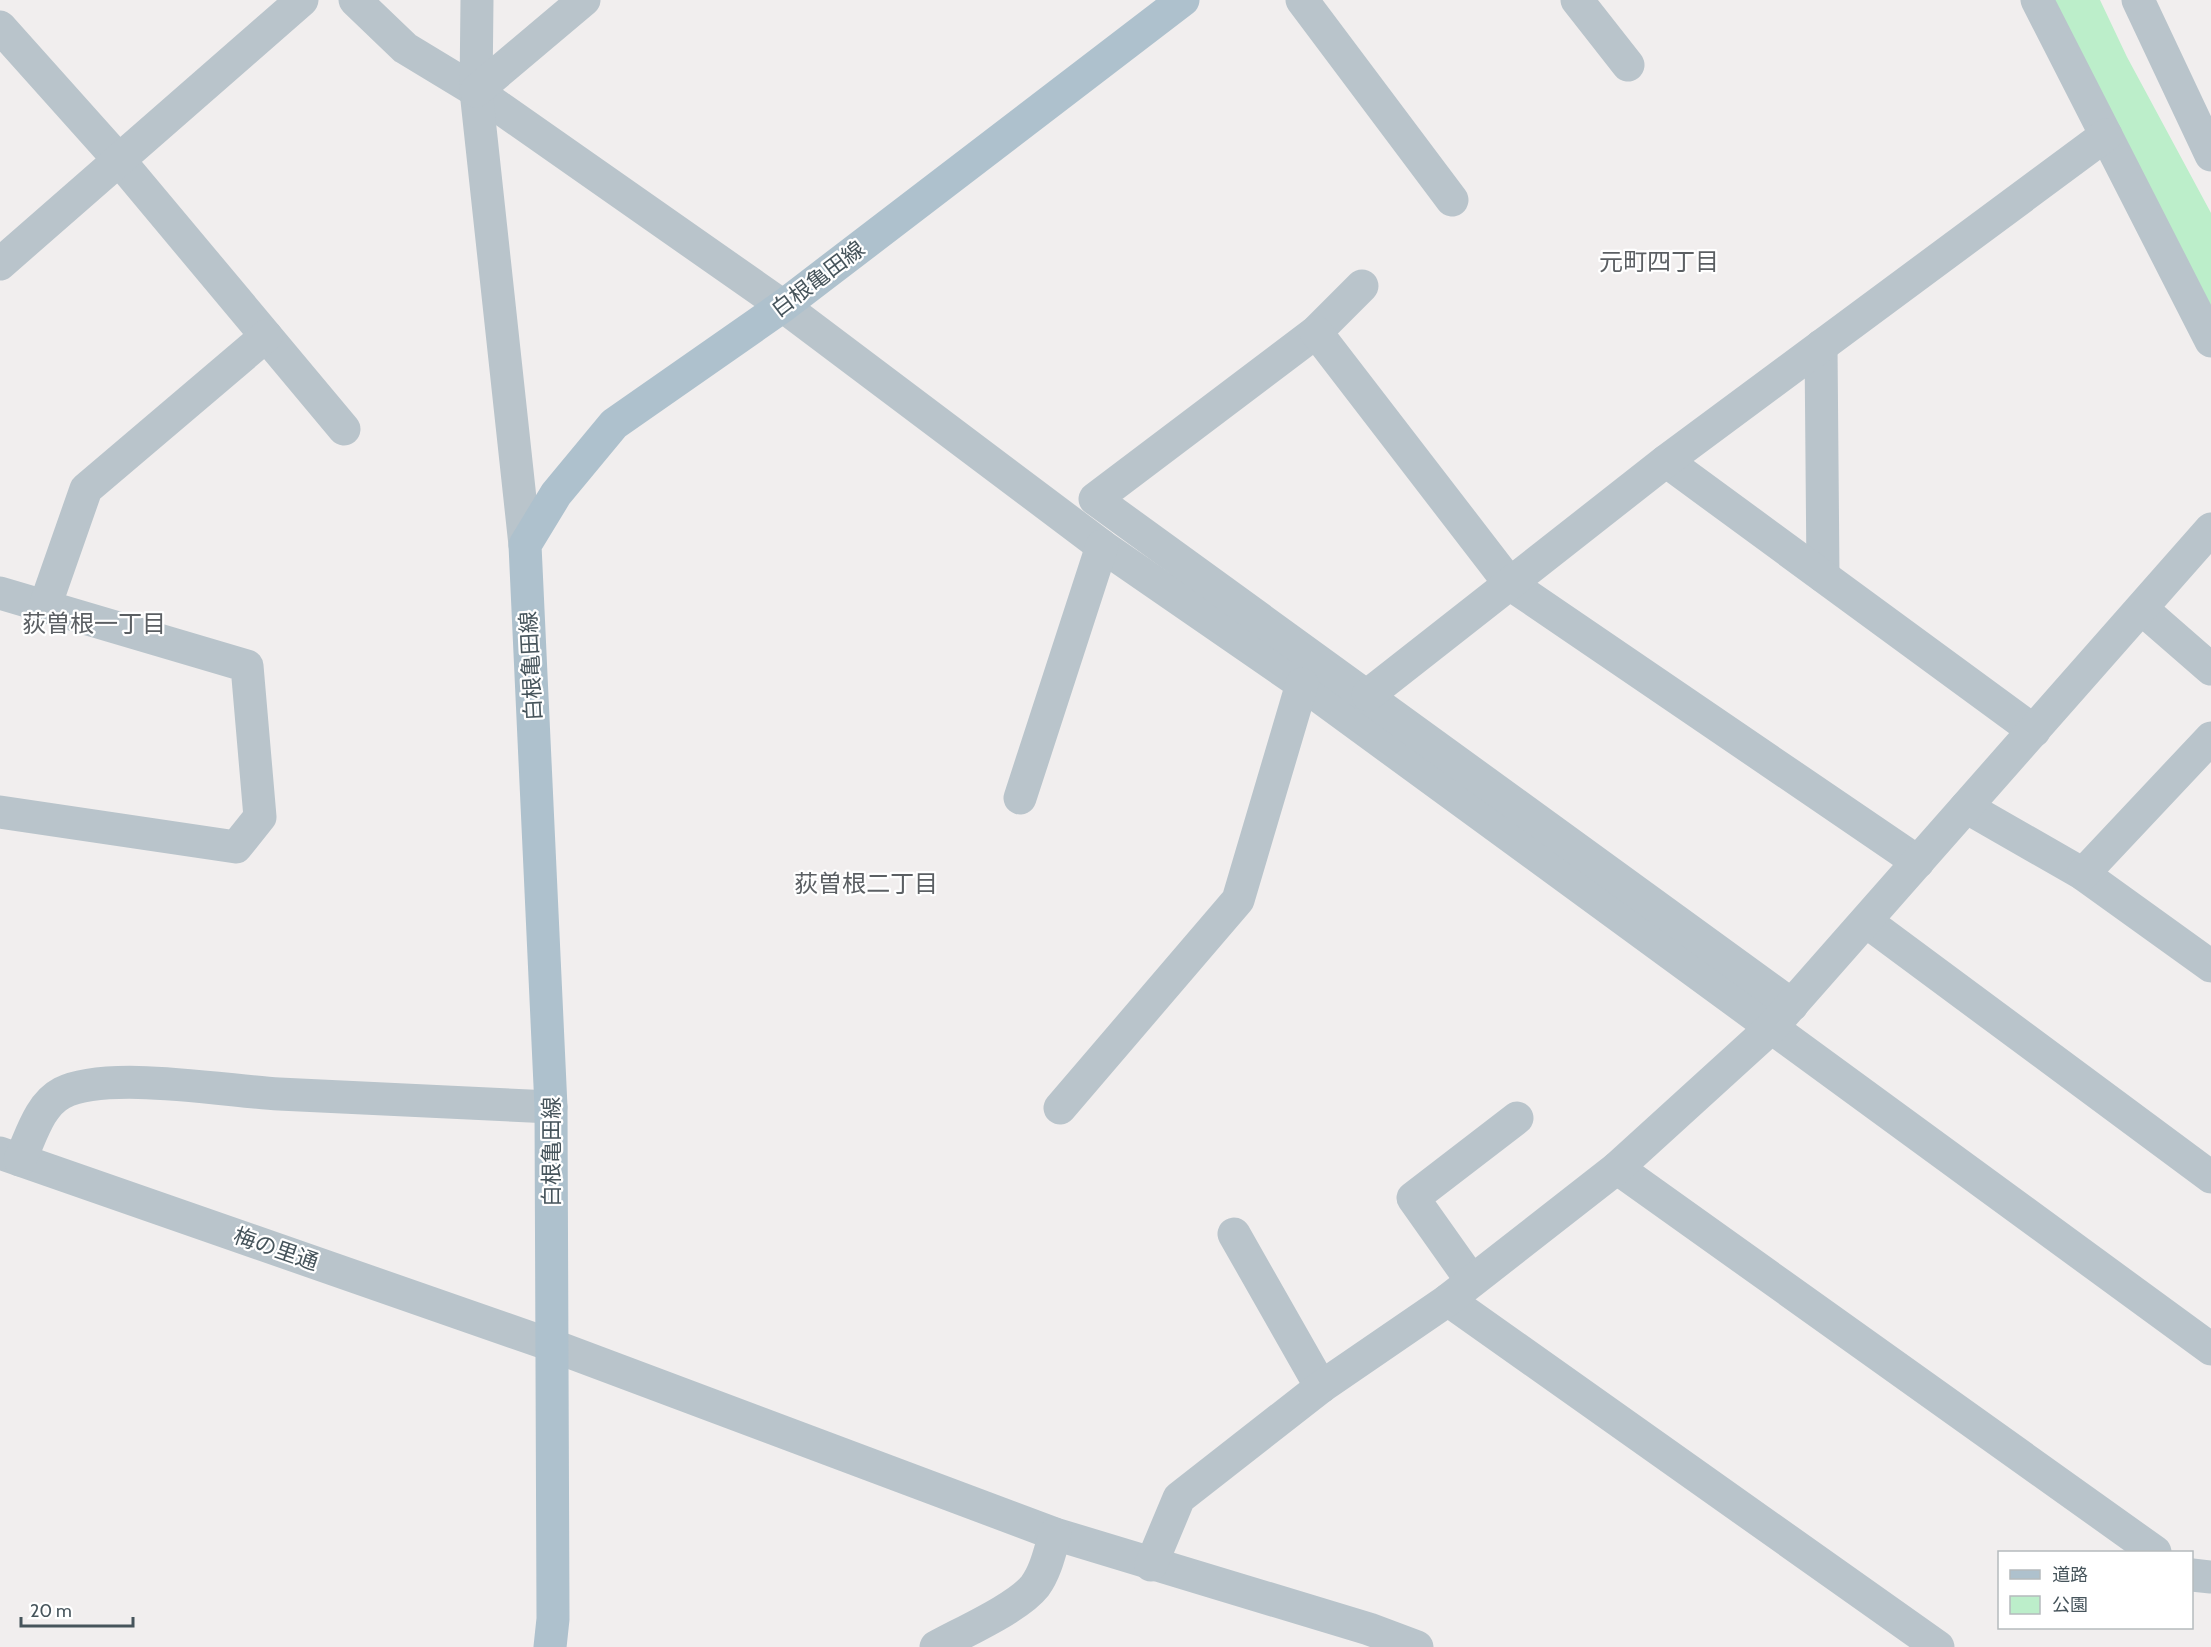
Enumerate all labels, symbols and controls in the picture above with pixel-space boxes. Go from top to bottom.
street label: 白根亀田線 [766,235,870,323]
district label: 元町四丁目 [1599,247,1719,276]
district label: 荻曽根一丁目 [22,609,166,638]
street label: 白根亀田線 [515,610,547,722]
district label: 荻曽根二丁目 [794,869,938,898]
street label: 白根亀田線 [538,1097,565,1207]
street label: 梅の里通 [230,1222,322,1276]
legend [1998,1551,2193,1629]
text: 道路 [2052,1564,2088,1586]
scale bar [21,1590,134,1628]
text: 公園 [2052,1594,2088,1616]
text: 20 m [30,1600,72,1622]

